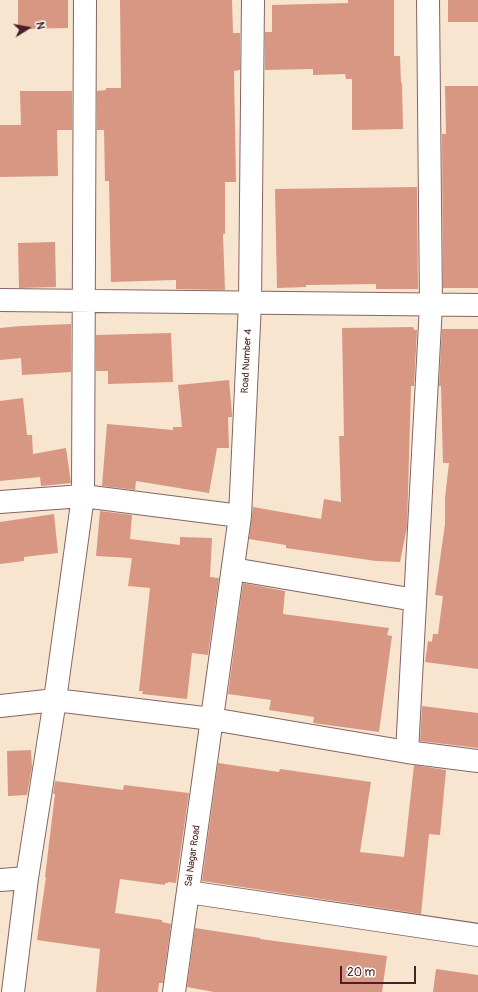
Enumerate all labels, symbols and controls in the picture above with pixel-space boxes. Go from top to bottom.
north arrow [8,8,48,48]
text: N [33,21,47,31]
street label: Road Number 4 [239,328,255,394]
street label: Sai Nagar Road [183,824,203,888]
scale bar [342,958,418,984]
text: 20 m [347,965,375,980]

